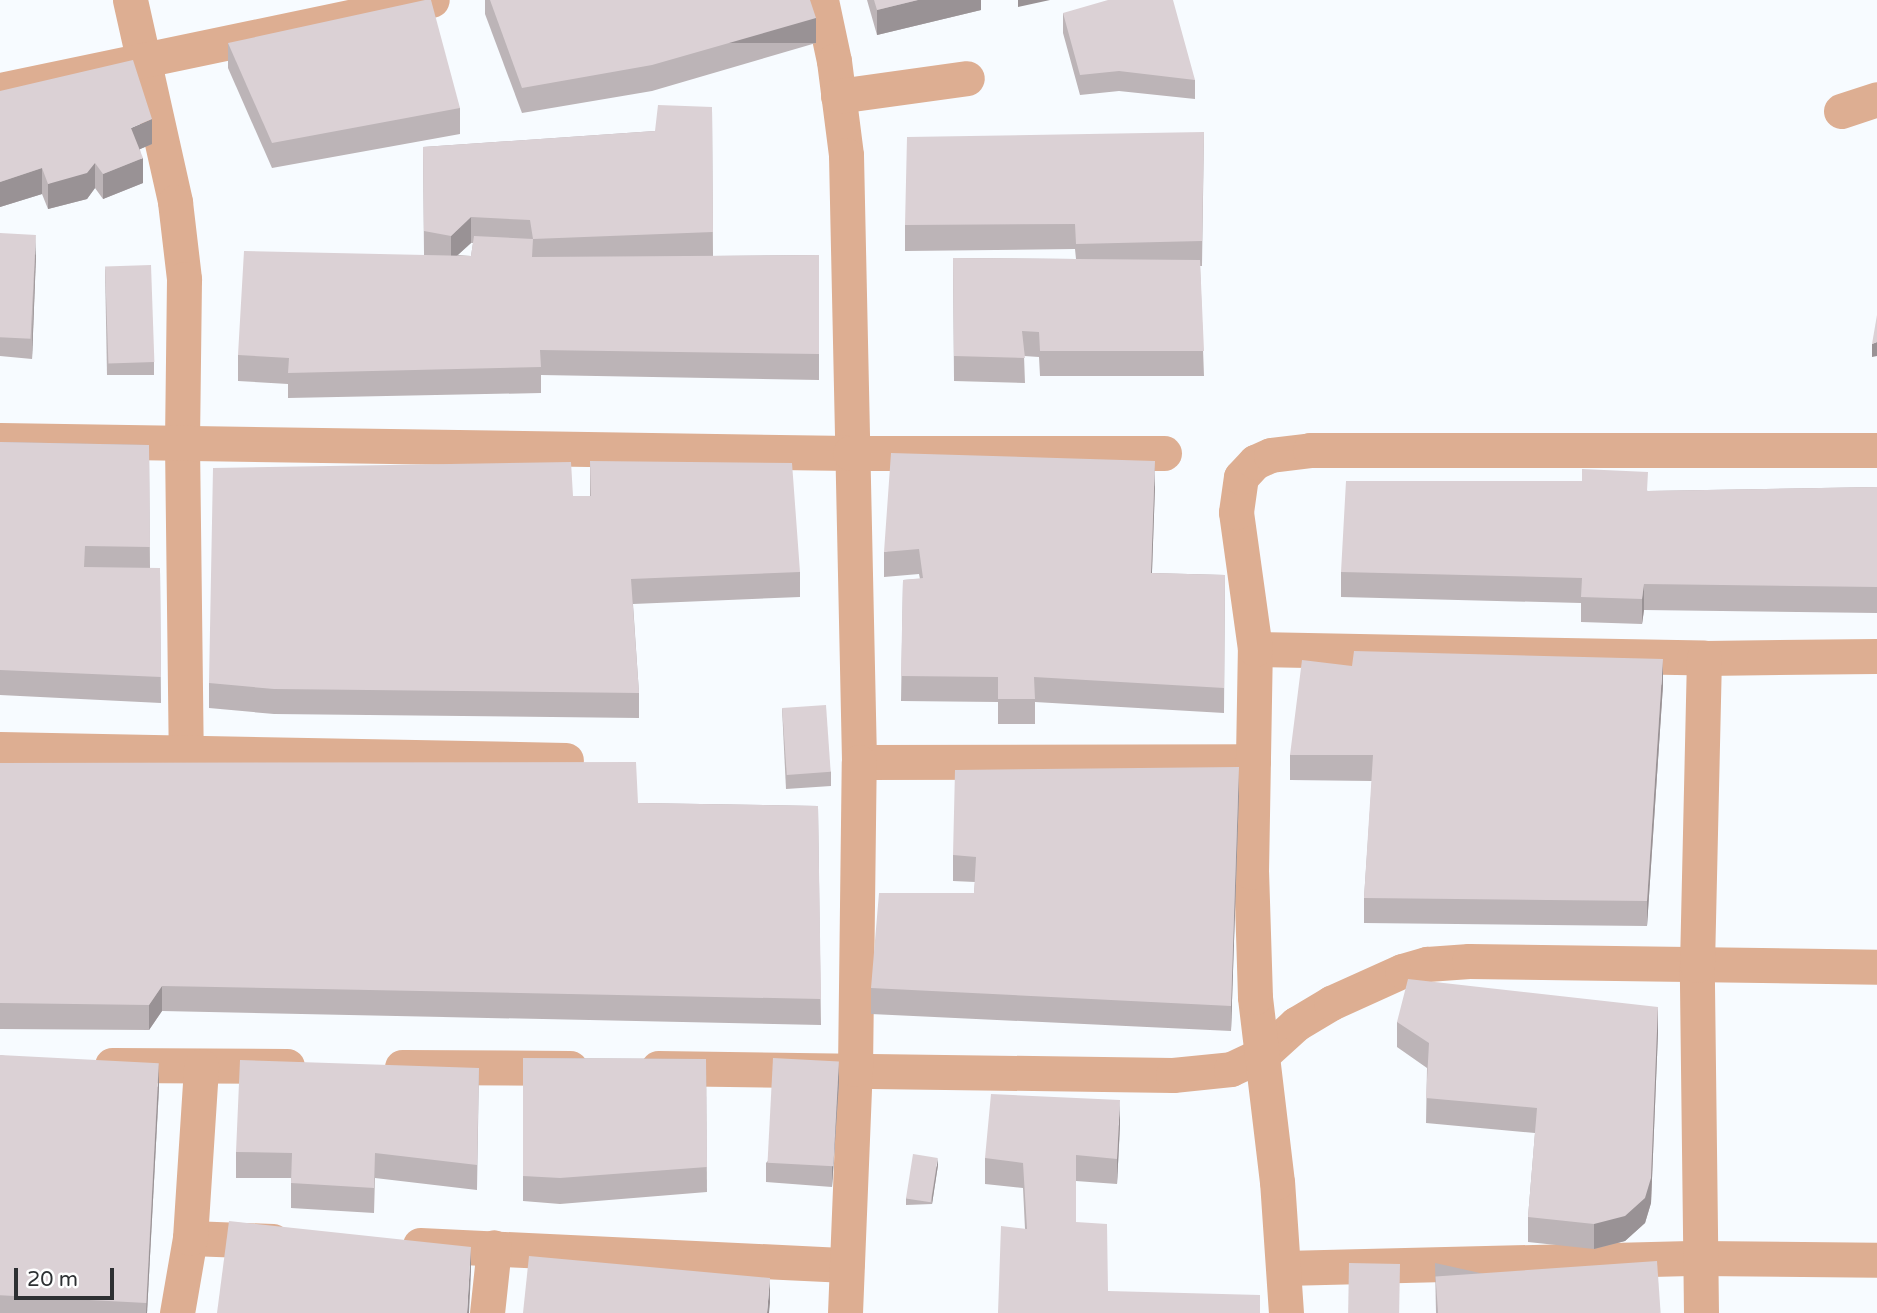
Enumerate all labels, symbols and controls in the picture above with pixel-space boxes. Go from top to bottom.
scale bar [18,1254,117,1298]
text: 20 m [27,1267,78,1292]

